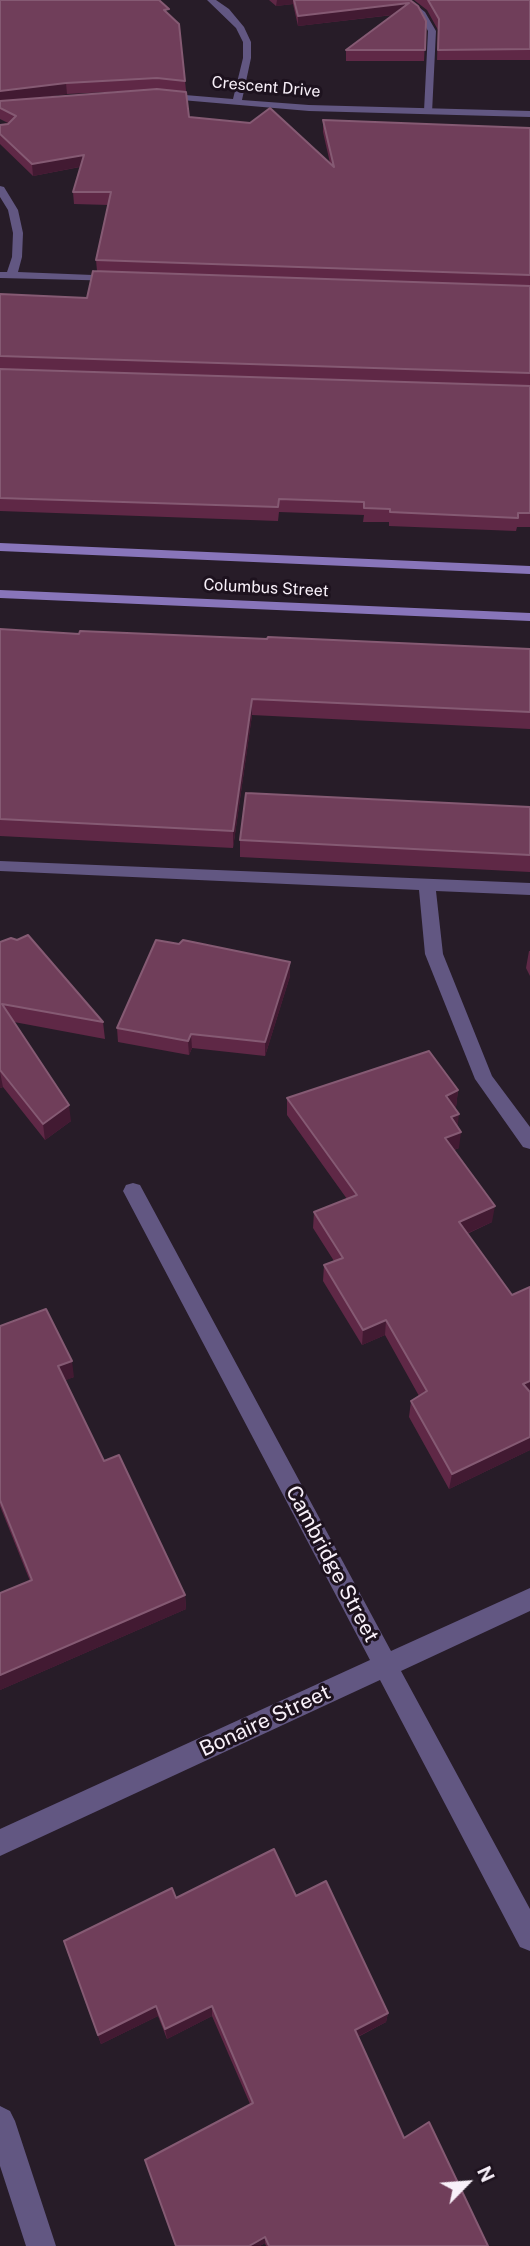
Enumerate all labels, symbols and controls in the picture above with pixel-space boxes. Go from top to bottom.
street label: Crescent Drive [211,73,321,101]
street label: Columbus Street [203,575,329,601]
street label: Cambridge Street [280,1481,384,1647]
street label: Bonaire Street [196,1680,334,1762]
north arrow [432,2148,502,2218]
text: N [473,2163,499,2186]

